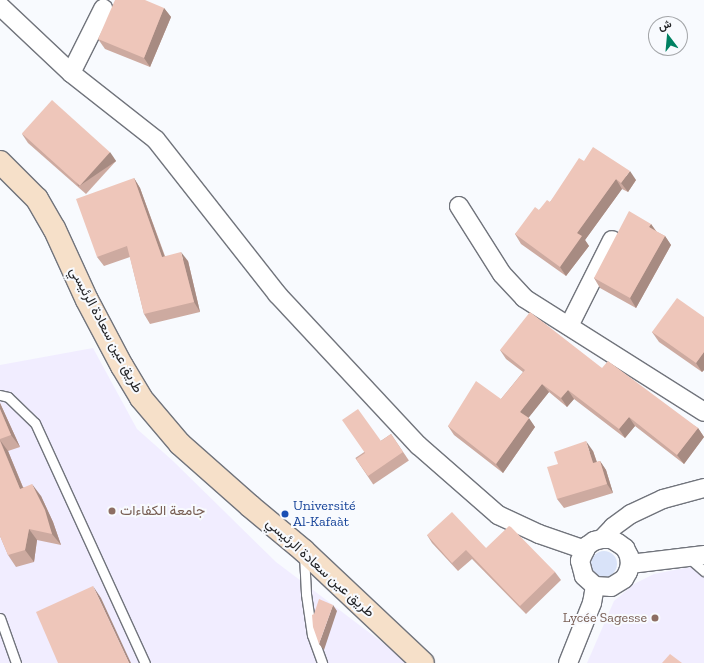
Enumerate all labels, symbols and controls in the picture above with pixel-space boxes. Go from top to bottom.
north arrow [648,16,688,56]
text: ش [657,17,673,33]
street label: طريق عين سعادة الرئيسي [66,264,146,396]
place label: Université Al-Kafaàt [293,498,356,530]
place label: جامعة الكفاءات [120,503,205,519]
marker: جامعة الكفاءات [107,506,117,516]
marker: Université Al-Kafaàt [280,509,290,519]
street label: طريق عين سعادة الرئيسي [262,515,378,621]
place label: Lycée Sagesse [563,610,647,626]
marker: Lycée Sagesse [650,613,660,623]

